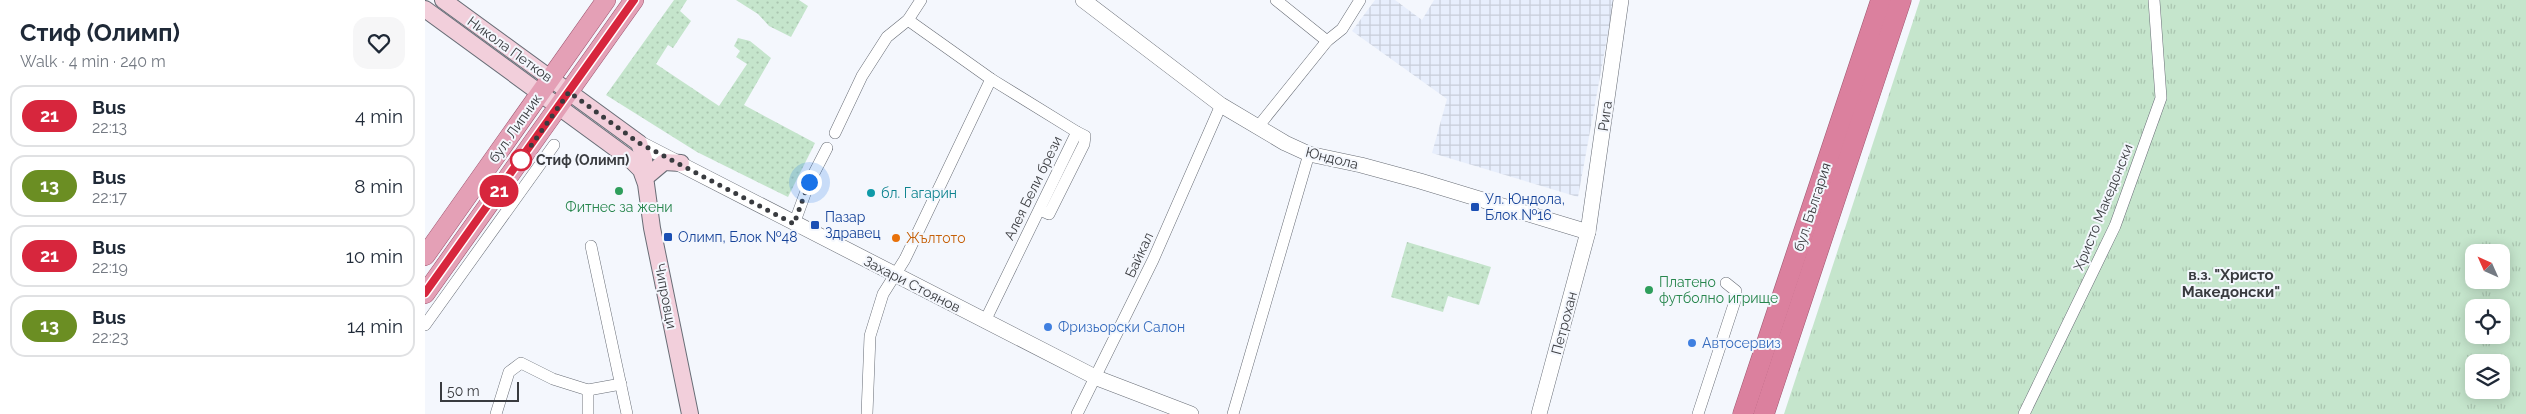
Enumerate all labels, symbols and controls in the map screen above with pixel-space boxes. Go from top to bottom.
street label: Никола Петков [465,13,555,85]
button: heart [353,17,405,69]
text: Стиф (Олимп) [20,18,180,47]
text: Walk · 4 min · 240 m [20,52,166,71]
street label: бул. Липник [485,91,545,165]
text: Bus [92,96,126,118]
street label: Рига [1595,100,1615,132]
text: 21 [40,105,59,126]
text: 4 min [355,105,403,127]
text: 22:13 [92,118,127,137]
street label: Алея Бели брези [1001,133,1065,243]
street label: Христо Македонски [2070,141,2136,273]
street label: Юндола [1304,144,1360,172]
marker: Стиф (Олимп) [510,149,532,171]
place label: Стиф (Олимп) [536,152,629,168]
street label: бул. България [1790,161,1834,253]
text: Bus [92,166,126,188]
your location [797,170,822,195]
text: 13 [40,175,59,196]
text: 8 min [354,175,403,197]
line badge: 21 [477,175,521,207]
text: 21 [489,180,509,201]
marker: Фитнес за жени [613,185,625,197]
place label: бл. Гагарин [881,185,957,201]
marker: бл. Гагарин [865,187,877,199]
text: 22:17 [92,188,127,207]
place label: Ул. Юндола, Блок №16 [1485,191,1565,223]
place label: Фитнес за жени [565,199,673,215]
marker: Ул. Юндола, Блок №16 [1469,201,1481,213]
place label: Пазар Здравец [825,209,881,241]
marker: Пазар Здравец [809,219,821,231]
place label: Олимп, Блок №48 [678,229,797,245]
place label: Жълтото [906,230,966,246]
street label: Байкал [1122,230,1156,280]
marker: Олимп, Блок №48 [662,231,674,243]
marker: Жълтото [890,232,902,244]
text: Bus [92,236,126,258]
north arrow [2465,244,2510,289]
map controls [2465,244,2510,399]
text: 21 [40,245,59,266]
text: 10 min [346,245,403,267]
street label: Захари Стоянов [861,253,963,315]
text: 22:19 [92,258,128,277]
street label: Чипровци [652,262,680,330]
district label: в.з. "Христо Македонски" [2182,266,2280,301]
place label: Платено футболно игрище [1659,274,1778,306]
marker: Платено футболно игрище [1643,284,1655,296]
street label: Петрохан [1548,290,1580,356]
button: locate [2465,299,2510,344]
text: Bus [92,306,126,328]
text: 13 [40,315,59,336]
text: 14 min [347,315,403,337]
place label: Фризьорски Салон [1058,319,1185,335]
marker: Фризьорски Салон [1042,321,1054,333]
text: 22:23 [92,328,129,347]
place label: Автосервиз [1702,335,1781,351]
marker: Автосервиз [1686,337,1698,349]
button: layers [2465,354,2510,399]
scale bar [440,379,519,402]
text: 50 m [447,383,480,399]

